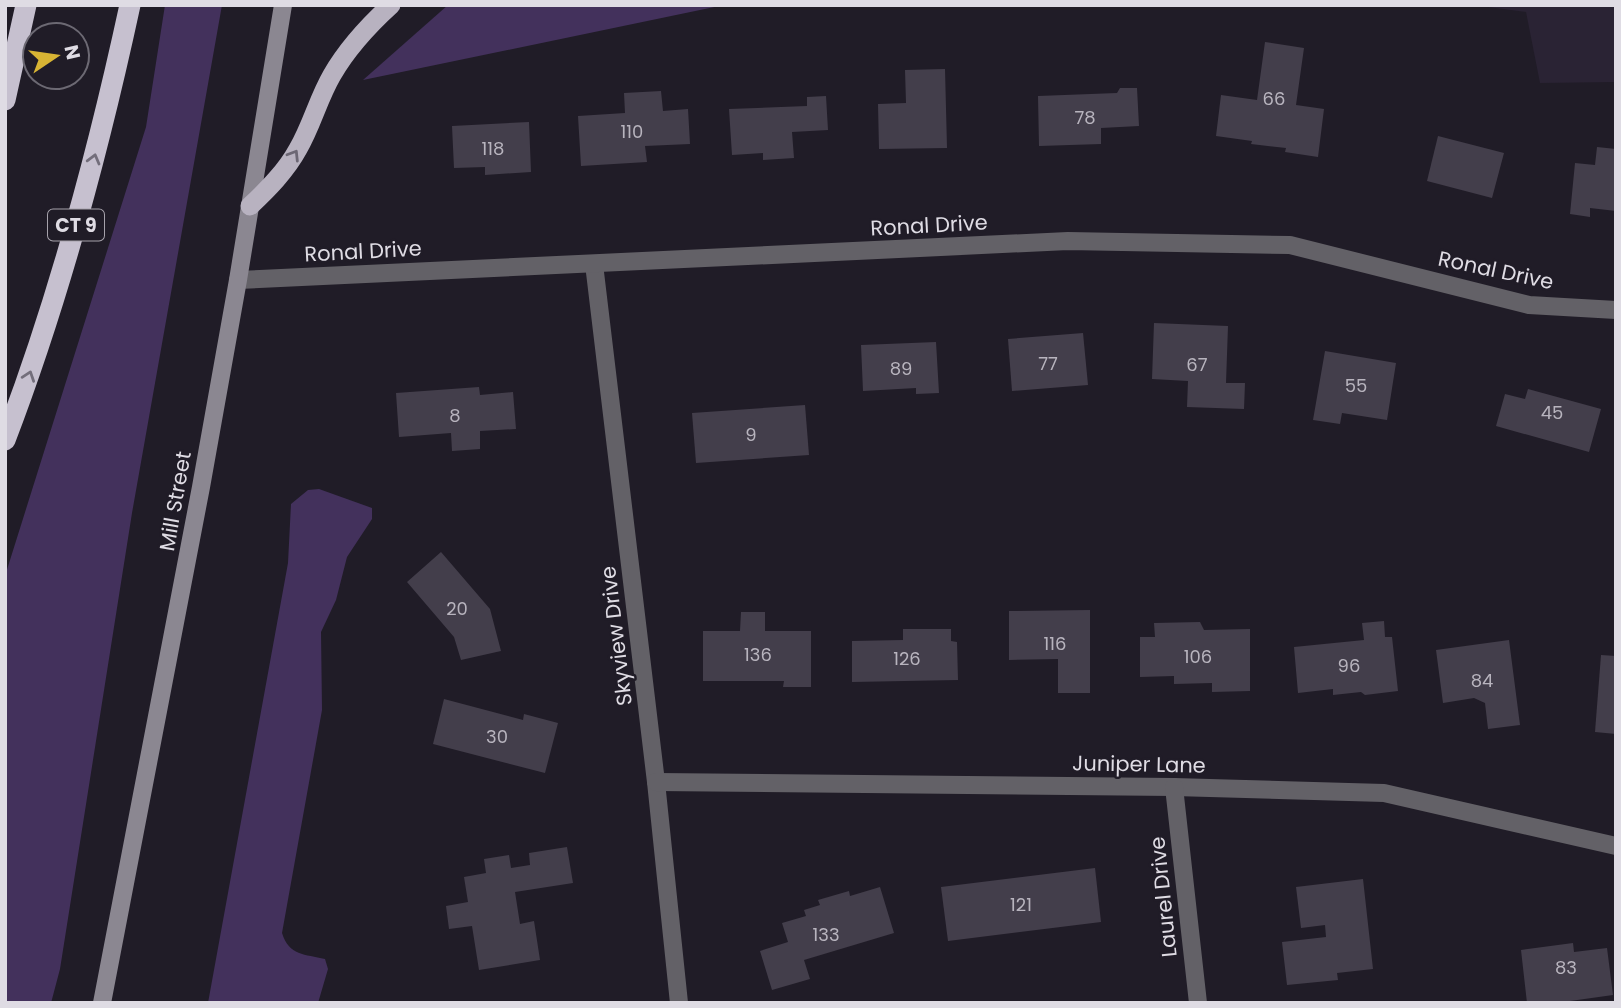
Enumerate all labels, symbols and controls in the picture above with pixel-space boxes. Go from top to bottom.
north arrow [21,21,91,91]
text: N [57,42,87,62]
house number: 66 [1263,86,1285,111]
house number: 78 [1074,105,1096,130]
house number: 110 [621,119,643,144]
house number: 118 [482,136,504,161]
one-way arrow [286,149,299,162]
one-way arrow [86,153,100,165]
street label: Ronal Drive [870,207,988,243]
road number: CT 9 [48,210,104,241]
street label: Ronal Drive [304,233,422,269]
street label: Ronal Drive [1436,244,1556,296]
house number: 77 [1038,351,1058,376]
house number: 67 [1186,352,1208,377]
house number: 89 [890,356,912,381]
one-way arrow [21,371,35,383]
house number: 55 [1345,373,1367,398]
house number: 45 [1541,400,1563,425]
house number: 8 [449,403,461,428]
house number: 9 [745,422,757,447]
street label: Mill Street [152,449,198,553]
street label: Skyview Drive [593,565,639,707]
house number: 20 [446,596,468,621]
house number: 116 [1044,631,1066,656]
house number: 136 [744,642,772,667]
house number: 106 [1184,644,1212,669]
house number: 126 [893,646,921,671]
house number: 96 [1338,653,1360,678]
house number: 84 [1471,668,1493,693]
house number: 30 [486,724,508,749]
street label: Juniper Lane [1072,748,1206,780]
street label: Laurel Drive [1142,835,1184,959]
house number: 121 [1010,892,1032,917]
house number: 133 [813,922,839,947]
house number: 83 [1555,955,1577,980]

